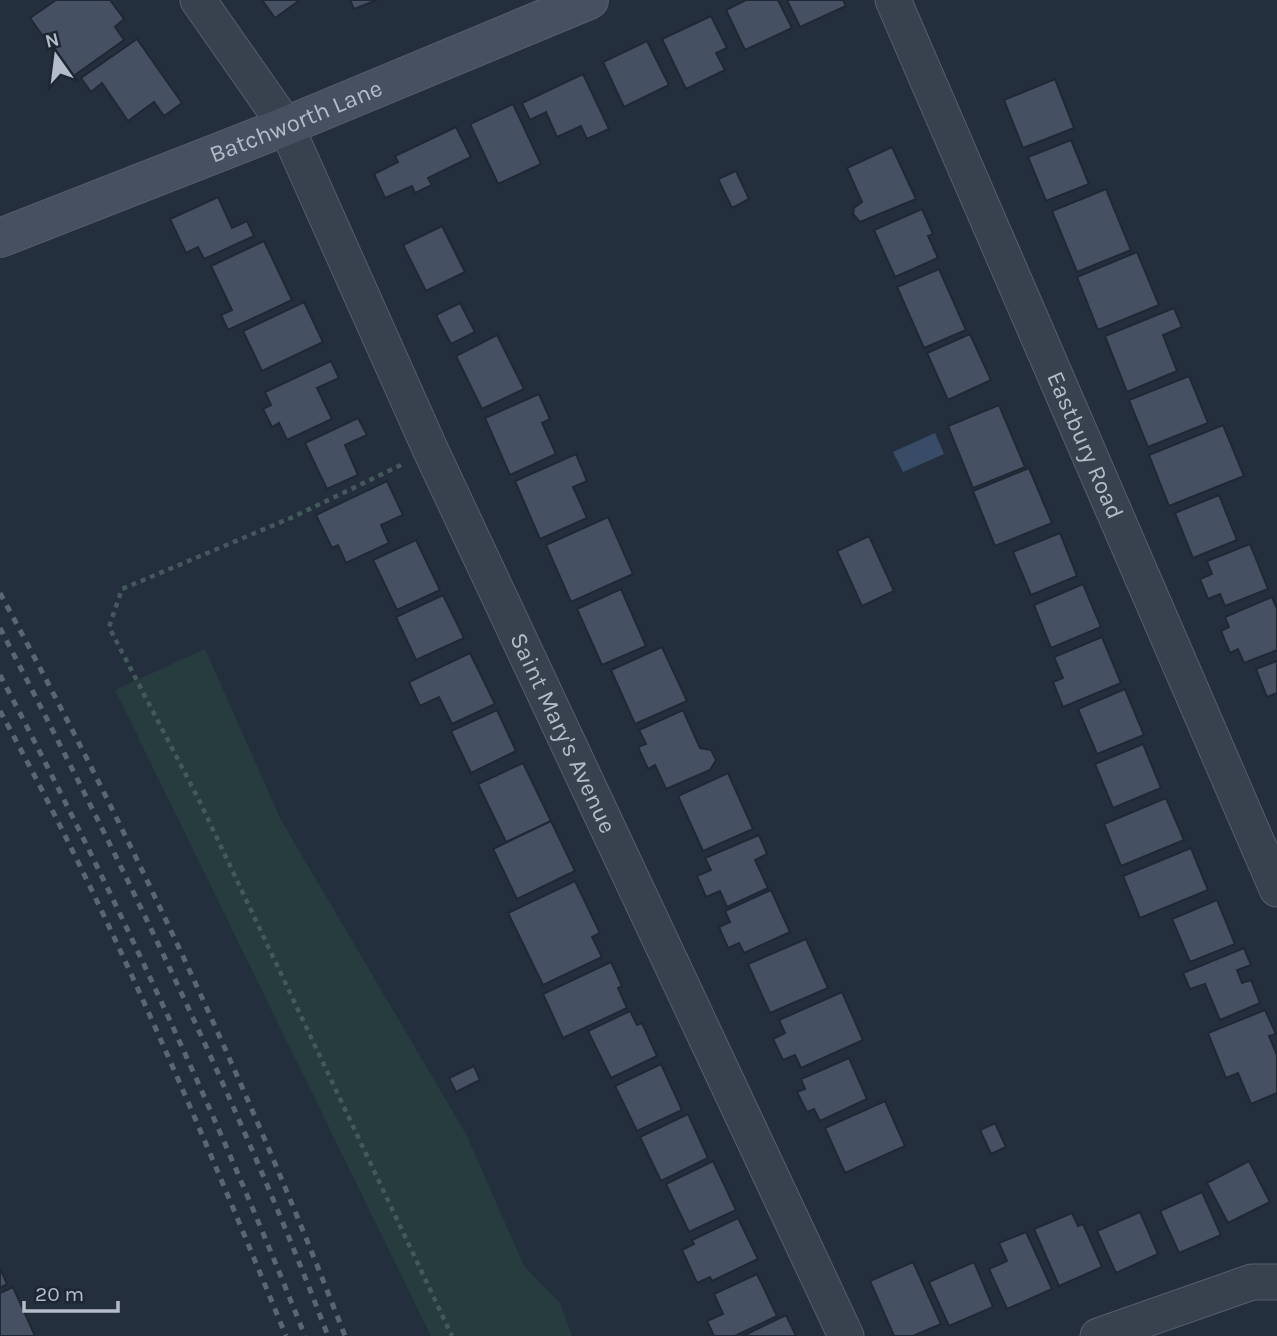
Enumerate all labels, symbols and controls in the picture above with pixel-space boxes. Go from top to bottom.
north arrow [21,21,91,91]
text: N [43,28,61,53]
street label: Batchworth Lane [205,74,386,169]
street label: Eastbury Road [1041,367,1130,523]
street label: Saint Mary's Avenue [504,628,622,838]
scale bar [24,1270,119,1314]
text: 20 m [35,1282,84,1306]

